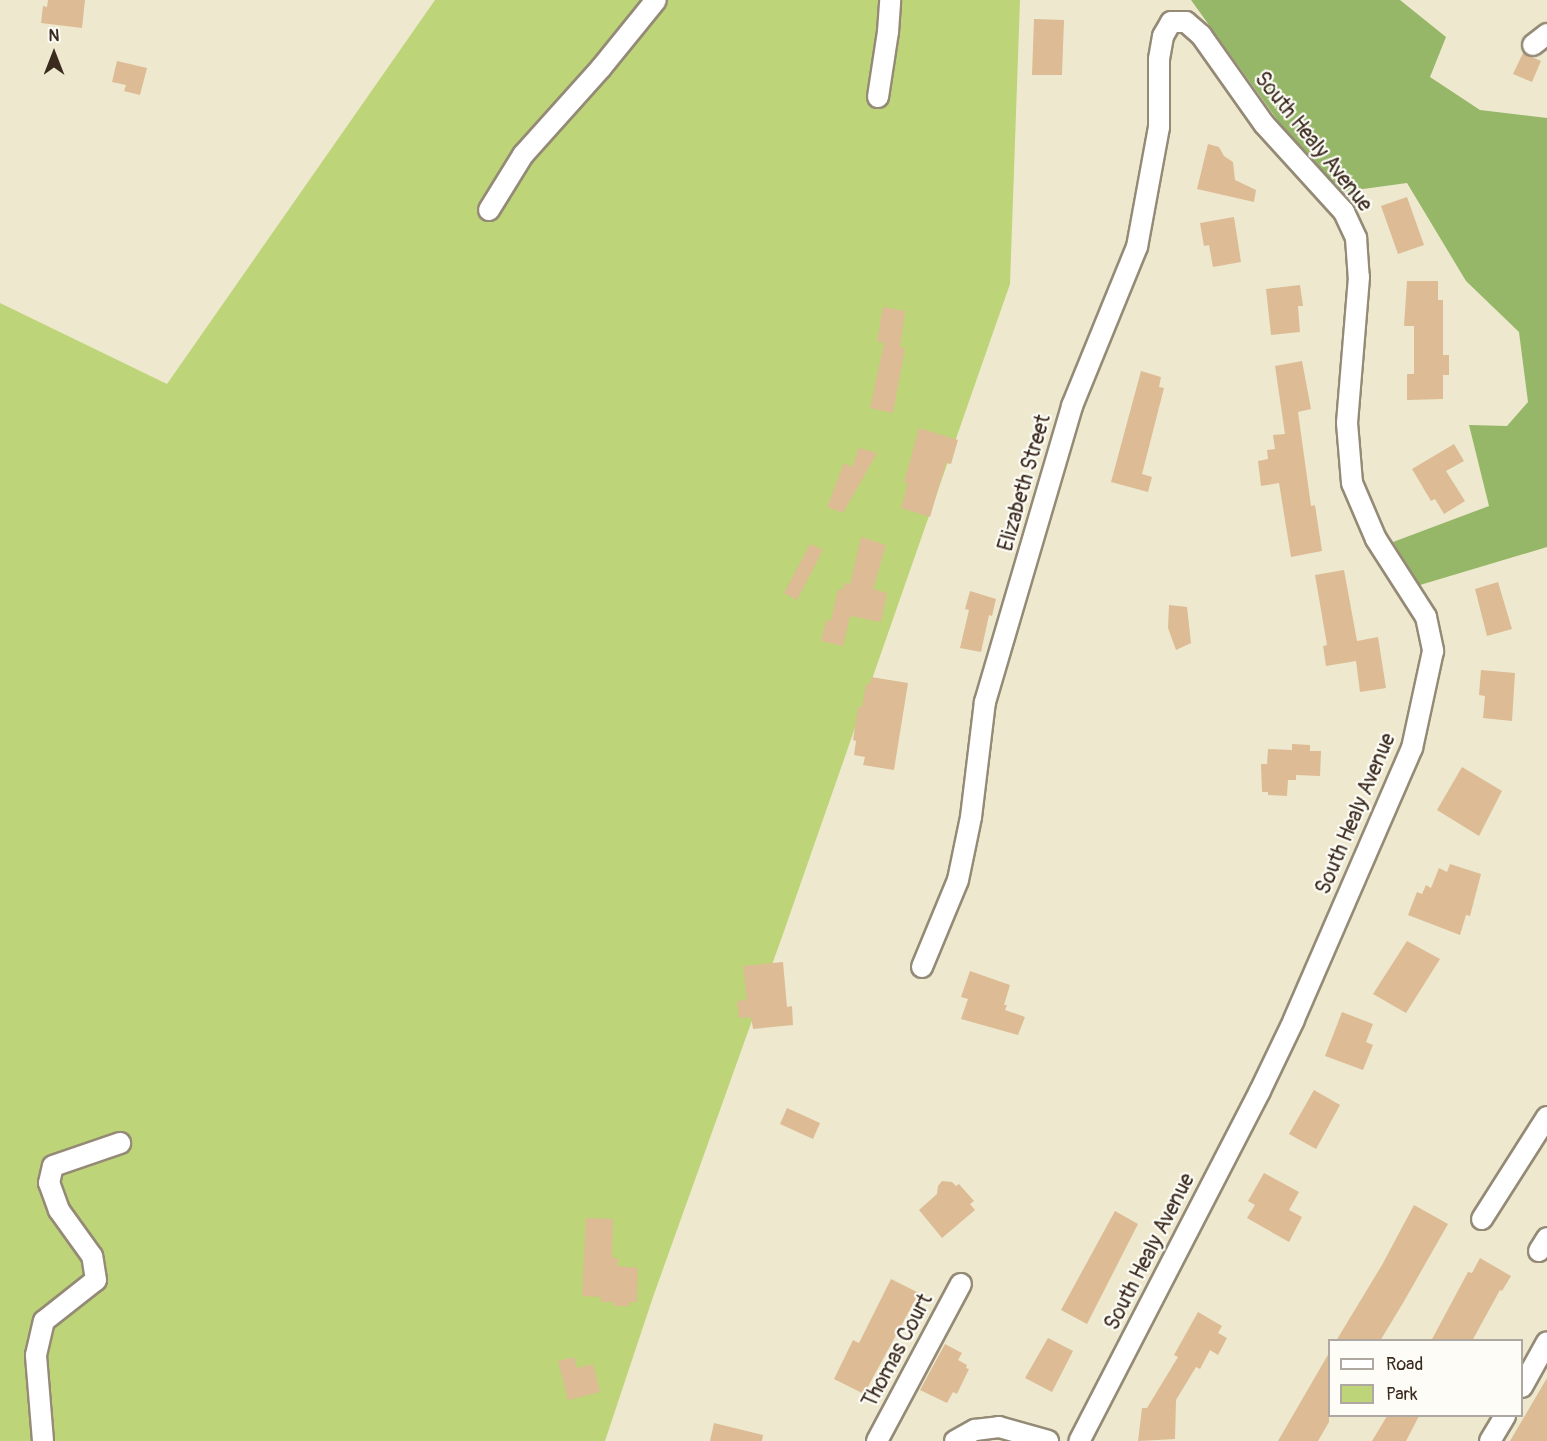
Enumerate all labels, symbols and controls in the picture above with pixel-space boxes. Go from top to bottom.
north arrow [24,24,84,84]
text: N [49,26,59,46]
street label: South Healy Avenue [1249,67,1377,217]
street label: Elizabeth Street [993,412,1057,554]
street label: South Healy Avenue [1311,730,1401,898]
street label: South Healy Avenue [1100,1169,1200,1335]
street label: Thomas Court [857,1290,939,1412]
legend [1328,1339,1523,1417]
text: Road [1386,1353,1423,1376]
text: Park [1386,1383,1418,1406]

